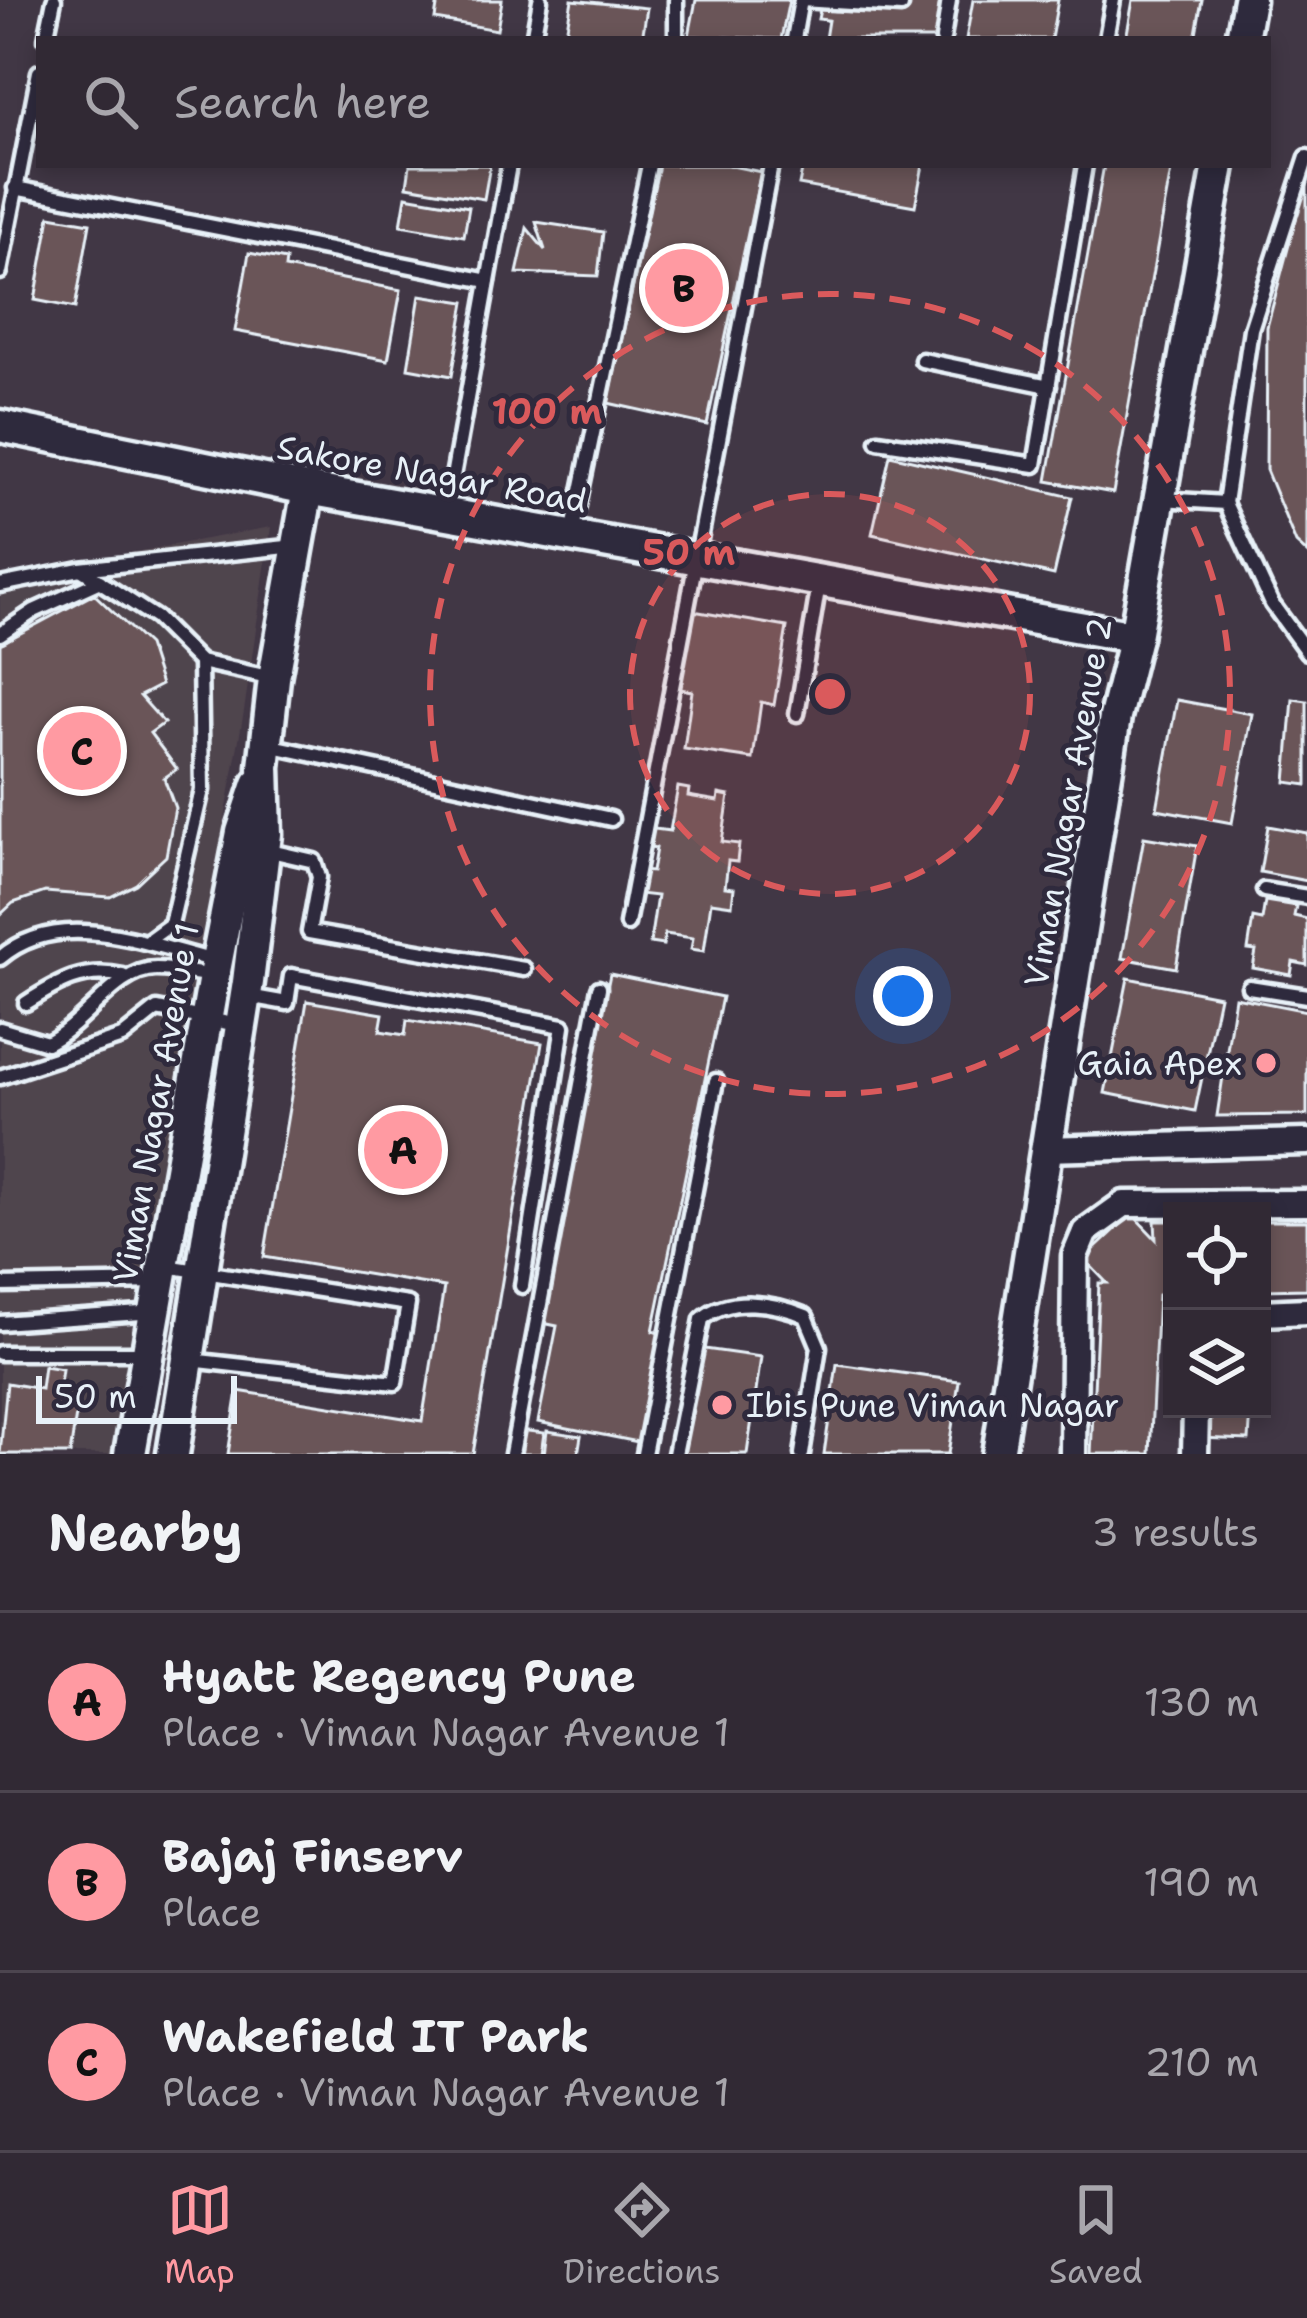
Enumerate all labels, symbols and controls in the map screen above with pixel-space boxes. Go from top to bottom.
search box [36,36,1271,168]
icon: search [78,69,144,135]
text: Search here [174,72,431,132]
pin: B [645,243,723,333]
text: 100 m [492,387,603,436]
street label: Sakore Nagar Road [274,425,590,523]
text: 50 m [643,528,736,577]
street label: Viman Nagar Avenue 2 [1013,614,1123,990]
centre of rings [809,673,851,715]
pin: C [43,706,121,796]
street label: Viman Nagar Avenue 1 [102,919,210,1287]
your location [873,966,933,1026]
place label: Gaia Apex [1078,1041,1242,1086]
marker: Gaia Apex [1253,1050,1279,1076]
pin: A [364,1105,442,1195]
map controls [1163,1202,1271,1418]
button: locate [1163,1202,1271,1310]
button: layers [1163,1310,1271,1418]
scale bar [36,1370,237,1423]
text: 50 m [54,1374,137,1419]
place label: Ibis Pune Viman Nagar [746,1383,1119,1428]
marker: Ibis Pune Viman Nagar [709,1392,735,1418]
text: Nearby [48,1498,243,1566]
text: 3 results [1092,1506,1259,1558]
text: Hyatt Regency Pune [162,1646,636,1706]
text: A [72,1676,102,1728]
text: 130 m [1144,1676,1259,1728]
text: Place · Viman Nagar Avenue 1 [162,1706,730,1758]
text: Bajaj Finserv [162,1826,463,1886]
text: B [75,1856,99,1908]
text: 190 m [1143,1856,1259,1908]
text: Place [162,1886,261,1938]
text: Wakefield IT Park [162,2006,589,2066]
text: C [75,2036,99,2088]
text: 210 m [1144,2036,1259,2088]
text: Place · Viman Nagar Avenue 1 [162,2066,730,2118]
tab: Map [164,2177,235,2294]
tab: Directions [563,2177,721,2294]
tab: Saved [1049,2177,1143,2294]

